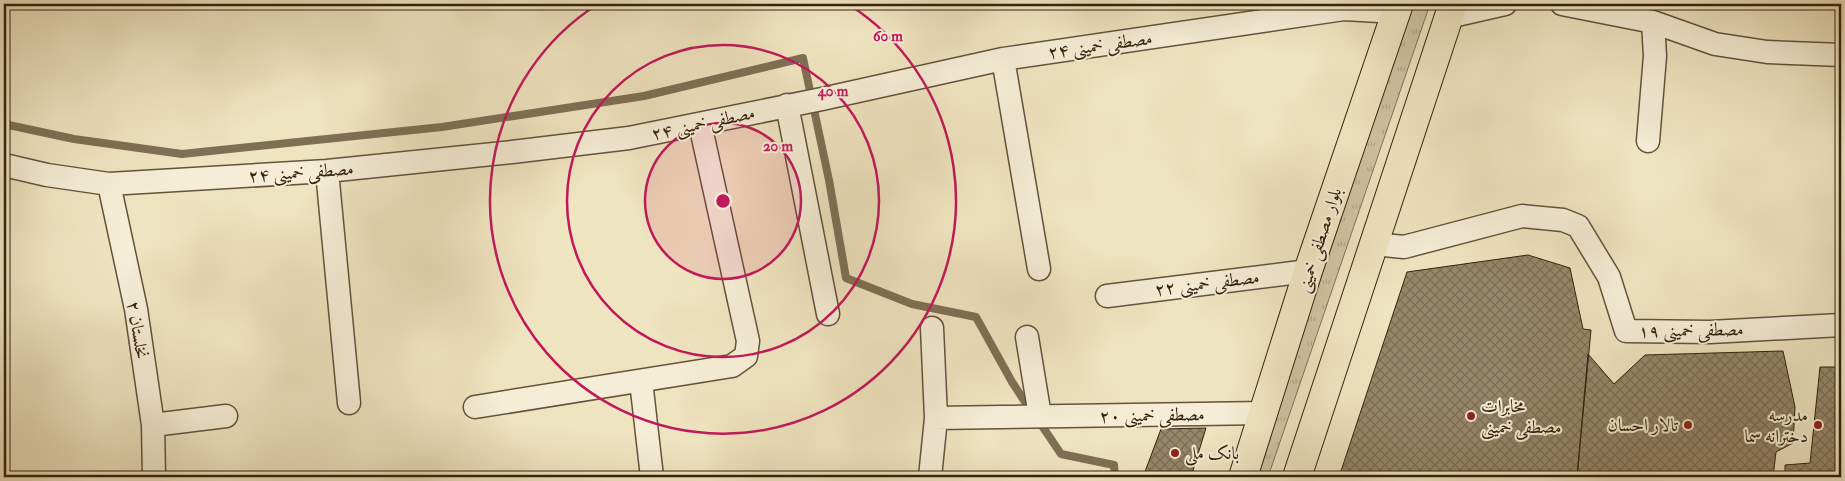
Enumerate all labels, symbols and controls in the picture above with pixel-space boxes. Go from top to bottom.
text: 60 m [873,27,903,46]
street label: مصطفی خمینی ۲۴ [1046,27,1154,65]
text: 40 m [817,82,849,101]
street label: مصطفی خمینی ۲۴ [649,101,757,147]
text: 20 m [763,137,793,156]
street label: مصطفی خمینی ۲۴ [248,157,354,189]
street label: بلوار مصطفی خمینی [1292,185,1348,296]
centre of rings [714,192,732,210]
street label: مصطفی خمینی ۲۲ [1153,266,1261,302]
street label: نخلستان ۲ [122,299,153,361]
street label: مصطفی خمینی ۱۹ [1638,318,1744,344]
place label: مخابرات مصطفی خمینی [1481,395,1562,440]
street label: مصطفی خمینی ۲۰ [1099,403,1205,429]
place label: مدرسه دخترانه سما [1744,404,1808,448]
marker: مخابرات مصطفی خمینی [1465,410,1477,422]
place label: تالار احسان [1608,414,1679,437]
marker: تالار احسان [1682,419,1694,431]
marker: مدرسه دخترانه سما [1812,419,1824,431]
place label: بانک ملی [1185,442,1239,466]
marker: بانک ملی [1169,447,1181,459]

